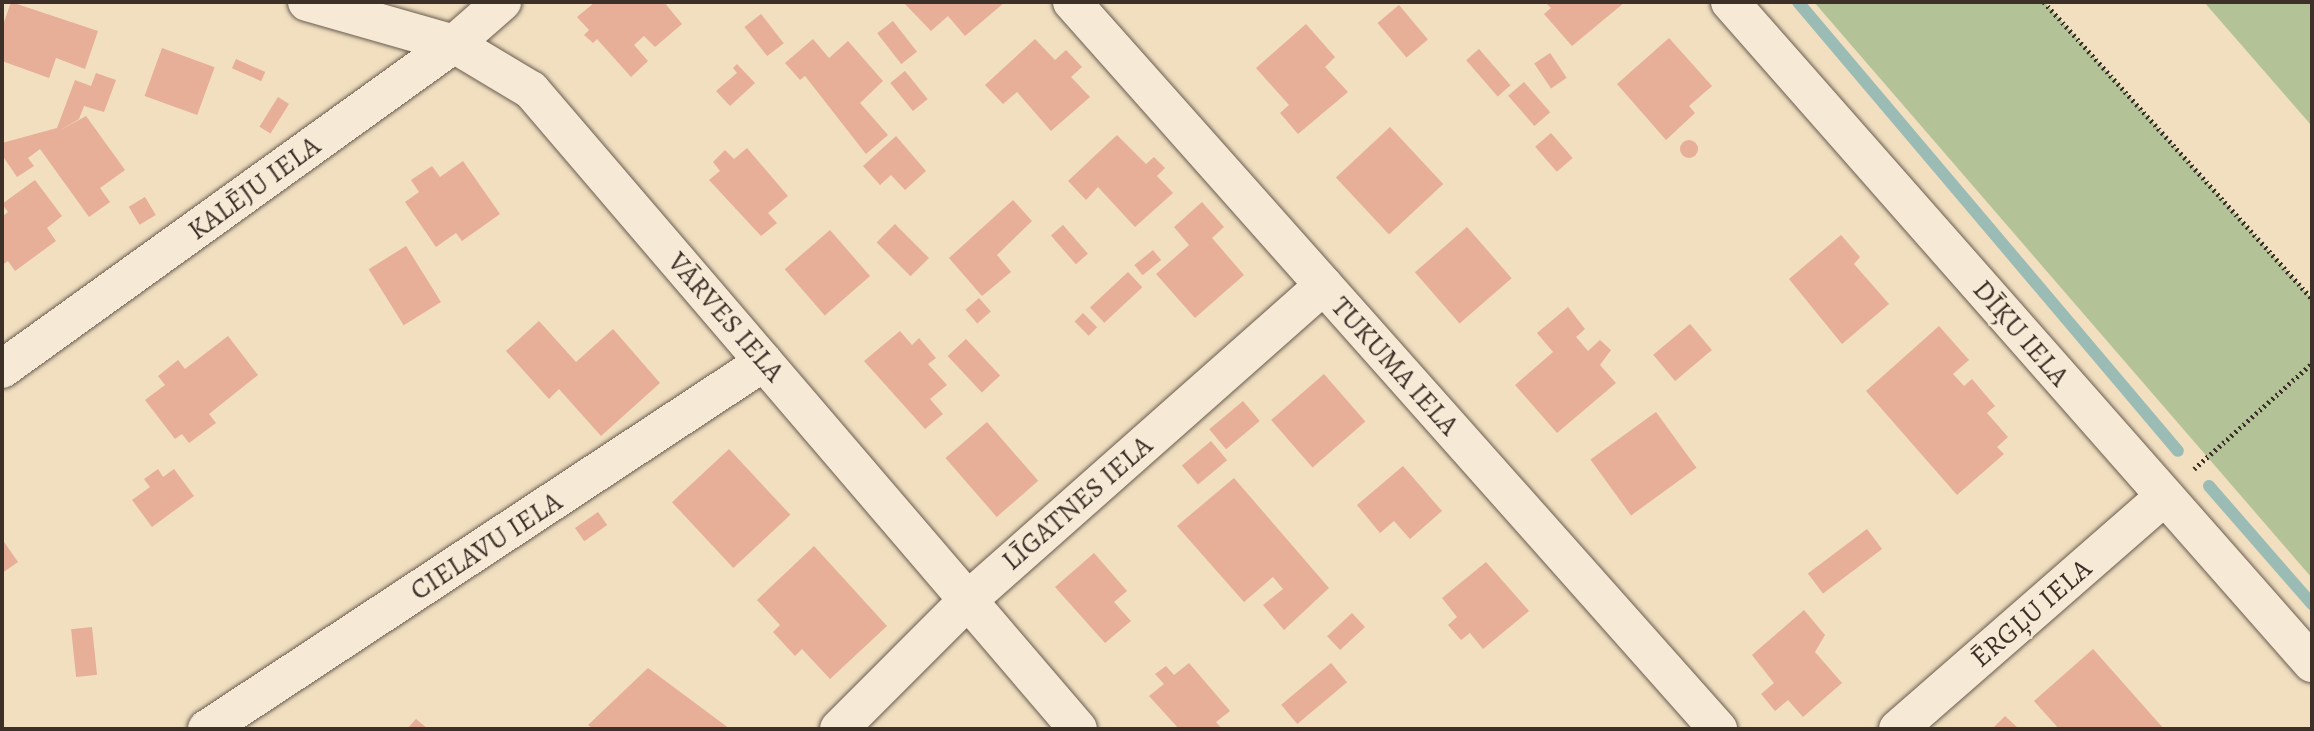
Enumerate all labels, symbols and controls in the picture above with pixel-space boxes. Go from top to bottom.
street label: KALĒJU IELA [181,129,327,247]
street label: VĀRVES IELA [661,245,791,389]
street label: DĪĶU IELA [1966,273,2076,393]
street label: TUKUMA IELA [1324,290,1466,442]
street label: LĪGATNES IELA [995,429,1159,577]
street label: CIELAVU IELA [404,485,568,607]
street label: ĒRGĻU IELA [1964,552,2098,674]

